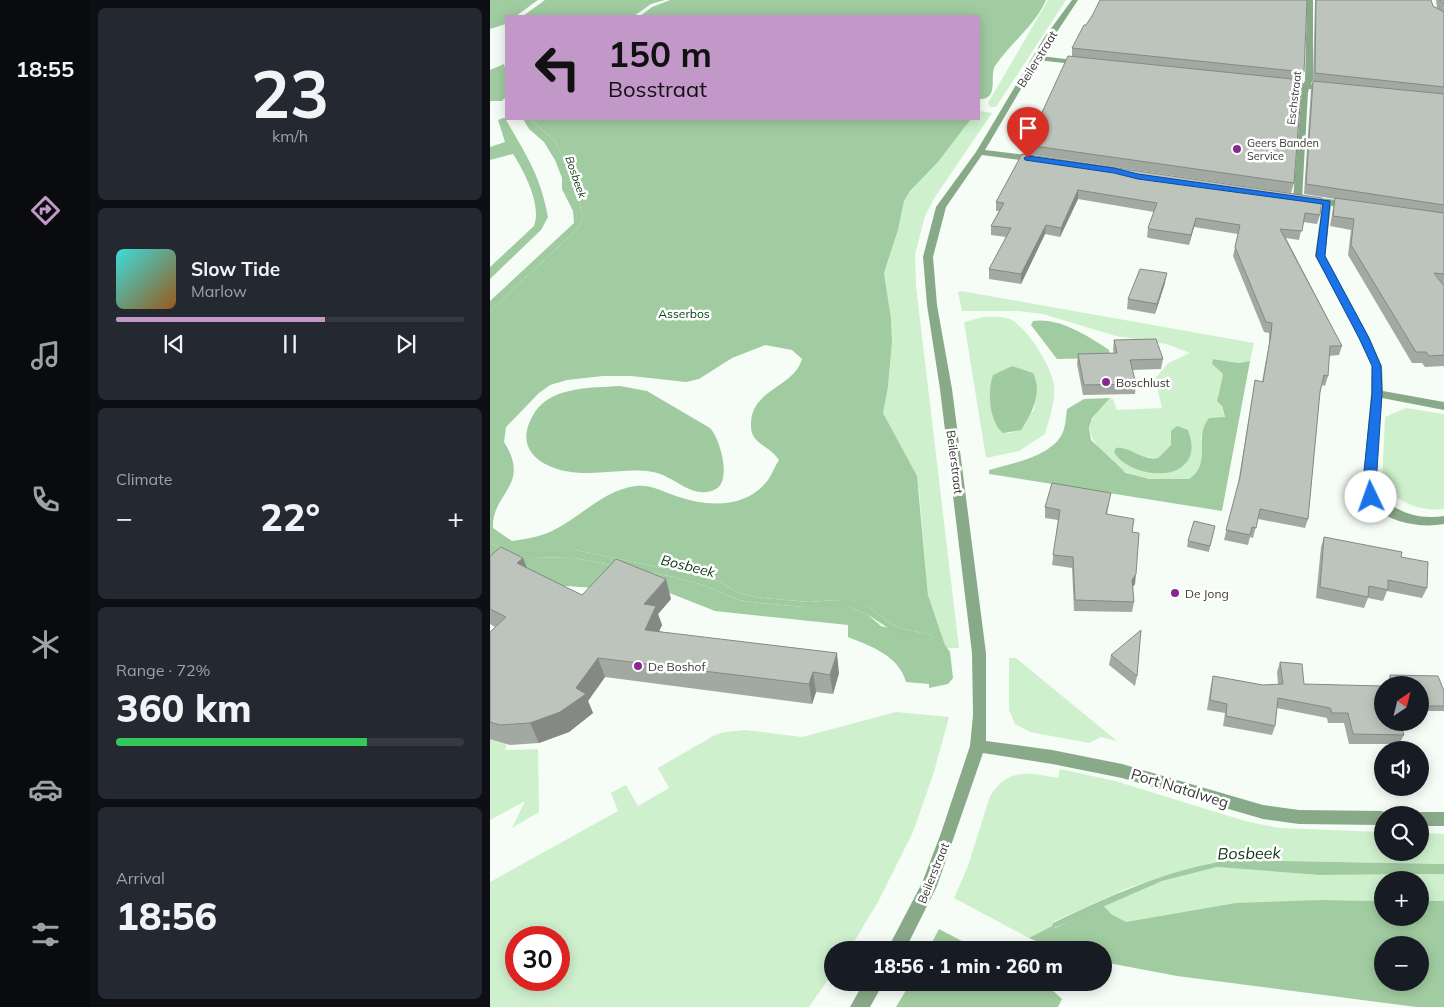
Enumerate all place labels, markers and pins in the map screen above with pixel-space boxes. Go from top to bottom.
pin [1007,107,1049,158]
place label: Geers Banden Service [1247,136,1319,163]
marker: Geers Banden Service [1231,143,1243,155]
place label: Boschlust [1116,375,1170,390]
marker: Boschlust [1100,376,1112,388]
place label: De Jong [1185,586,1229,601]
marker: De Jong [1169,587,1181,599]
place label: De Boshof [648,659,706,674]
marker: De Boshof [632,660,644,672]

